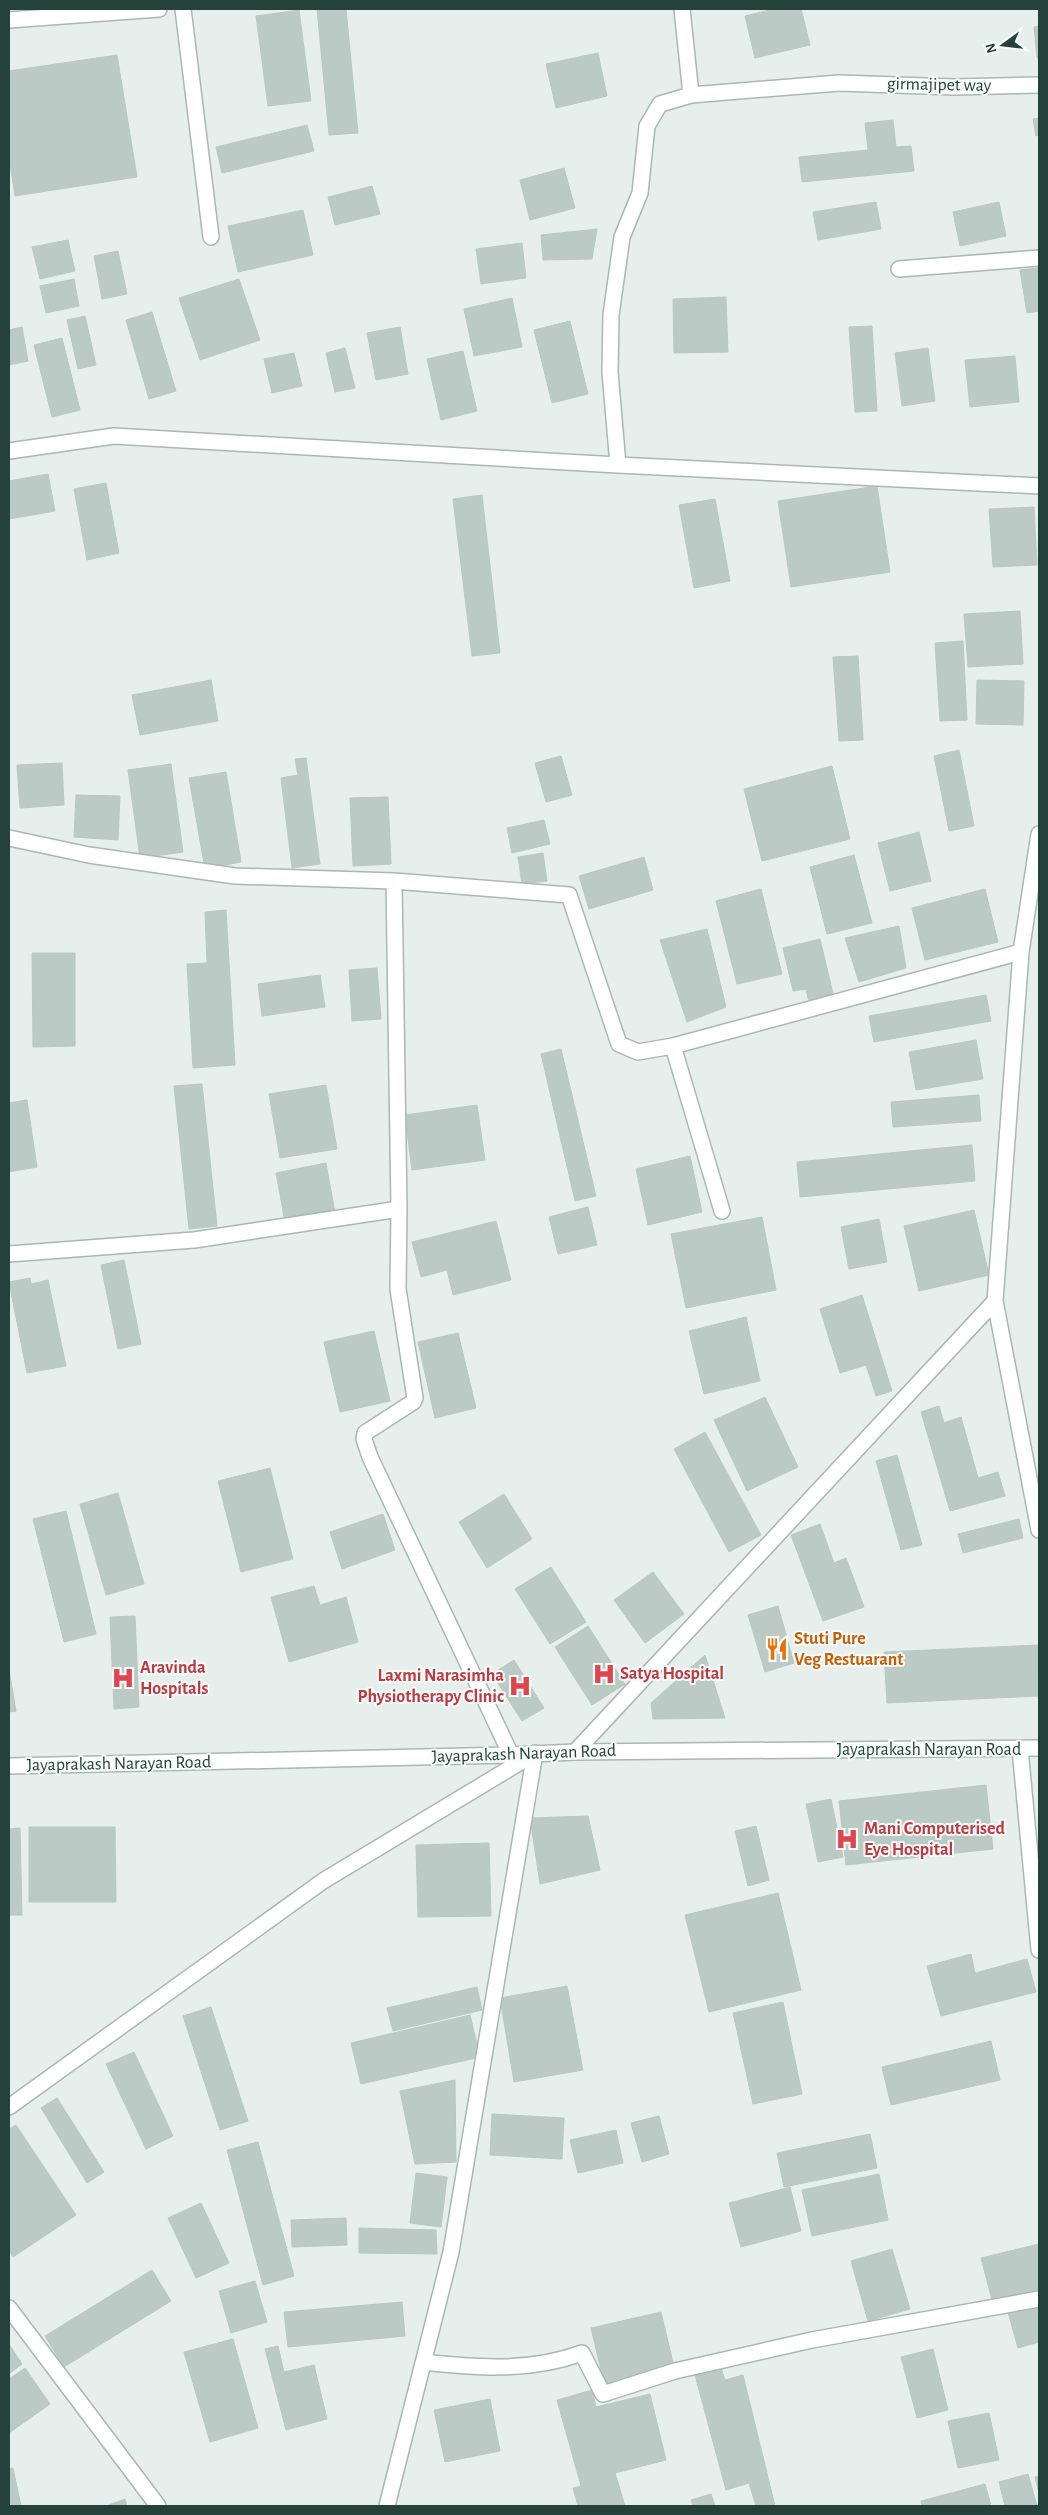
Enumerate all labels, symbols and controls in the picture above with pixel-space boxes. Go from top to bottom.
north arrow [978,20,1028,70]
text: N [983,42,999,55]
street label: girmajipet way [887,75,992,95]
place label: Stuti Pure Veg Restuarant [794,1630,903,1669]
restaurant icon: Stuti Pure Veg Restuarant [764,1636,790,1662]
place label: Aravinda Hospitals [140,1659,208,1698]
hospital icon: Satya Hospital [591,1661,617,1687]
hospital icon: Aravinda Hospitals [110,1665,136,1691]
place label: Satya Hospital [620,1665,724,1683]
place label: Laxmi Narasimha Physiotherapy Clinic [357,1667,504,1706]
hospital icon: Laxmi Narasimha Physiotherapy Clinic [507,1673,533,1699]
street label: Jayaprakash Narayan Road [837,1741,1021,1759]
street label: Jayaprakash Narayan Road [431,1742,617,1766]
street label: Jayaprakash Narayan Road [27,1753,211,1775]
place label: Mani Computerised Eye Hospital [864,1820,1006,1859]
hospital icon: Mani Computerised Eye Hospital [834,1826,860,1852]

